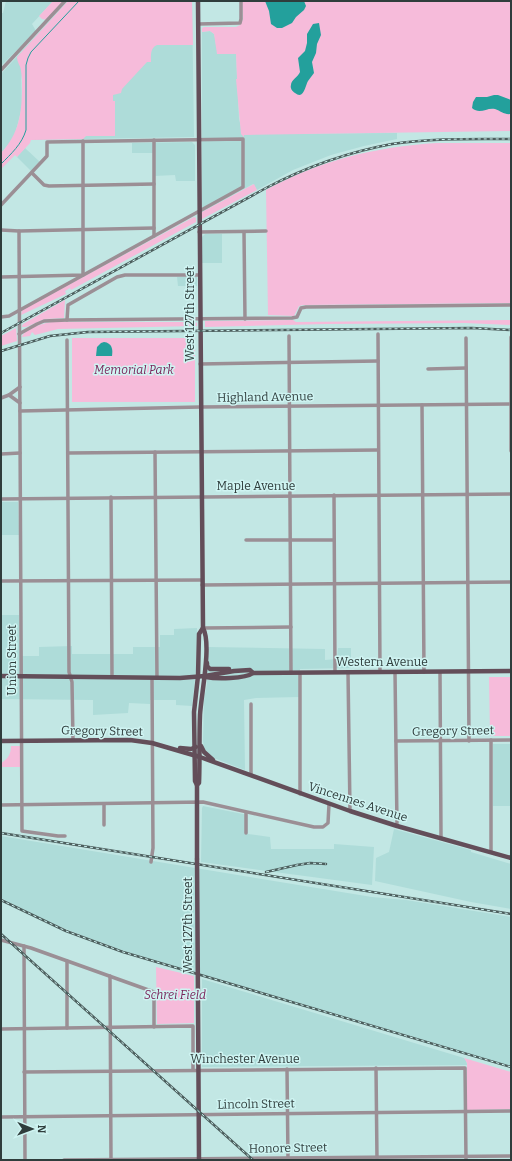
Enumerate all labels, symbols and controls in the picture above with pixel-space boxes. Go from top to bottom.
street label: West 127th Street [183,265,197,362]
park label: Memorial Park [94,363,174,377]
street label: Highland Avenue [217,389,313,405]
street label: Maple Avenue [217,479,295,493]
street label: Union Street [5,624,19,695]
street label: Western Avenue [336,655,428,669]
street label: Gregory Street [61,723,144,739]
street label: Gregory Street [412,723,495,739]
street label: Vincennes Avenue [307,779,409,825]
street label: West 127th Street [181,876,195,973]
park label: Schrei Field [144,988,206,1002]
street label: Winchester Avenue [190,1052,300,1066]
street label: Lincoln Street [217,1096,296,1112]
north arrow [12,1109,52,1149]
text: N [35,1125,48,1134]
street label: Honore Street [249,1140,328,1156]

